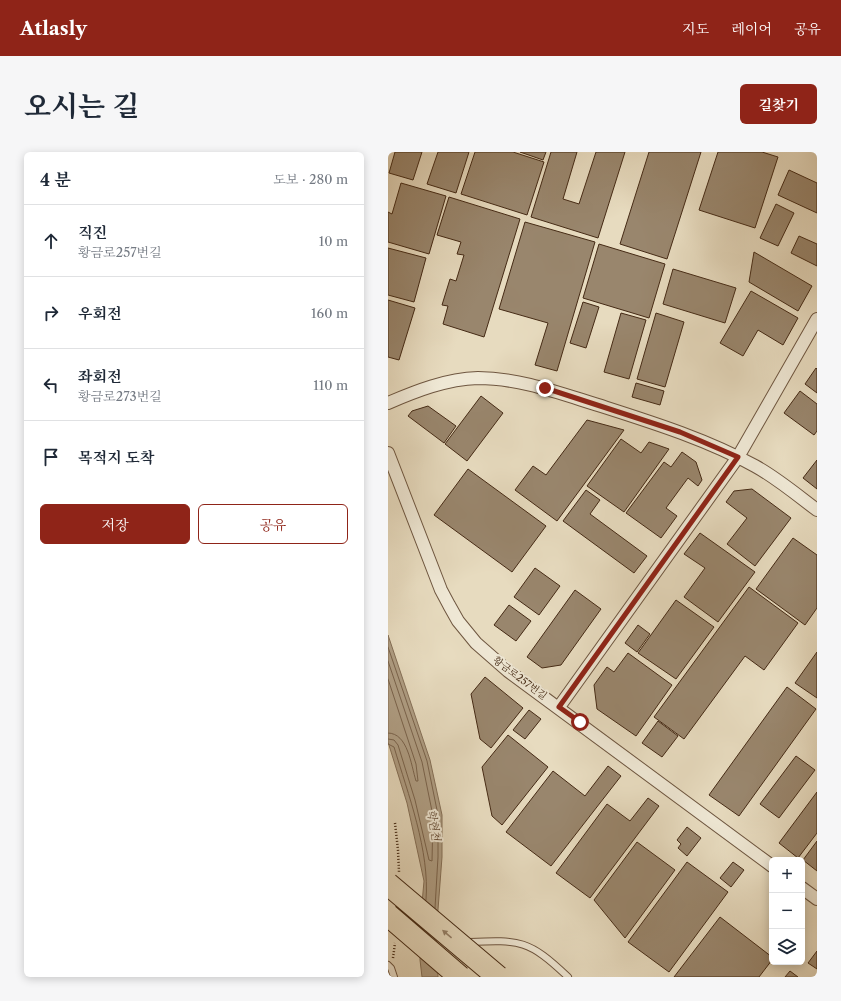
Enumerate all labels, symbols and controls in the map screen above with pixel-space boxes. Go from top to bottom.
text: Atlasly [20,17,87,40]
text: 지도 [682,20,709,38]
text: 레이어 [731,20,772,38]
text: 공유 [794,20,821,38]
button: 길찾기 [740,84,817,124]
text: 오시는 길 [24,89,139,123]
text: 4 분 [40,170,71,190]
text: 도보 · 280 m [273,171,348,187]
text: 직진 [78,223,107,242]
icon: ahead [40,230,62,252]
text: 10 m [319,233,348,249]
text: 황금로257번길 [78,244,162,260]
icon: right [40,302,62,324]
text: 우회전 [78,304,121,323]
text: 160 m [311,305,348,321]
text: 좌회전 [78,367,121,386]
icon: left [40,374,62,396]
text: 110 m [313,377,348,393]
route end [536,379,554,397]
text: 황금로273번길 [78,388,162,404]
icon: arrive [40,446,62,468]
text: 목적지 도착 [78,448,154,467]
button: 저장 [40,504,190,544]
button: 공유 [198,504,348,544]
street label: 황금로257번길 [490,653,550,703]
route start [571,713,589,731]
water label: 학현천 [425,808,444,843]
map controls [769,857,805,965]
button: + [769,857,805,893]
button: − [769,893,805,929]
one-way arrow [442,929,452,938]
button: layers [769,929,805,965]

